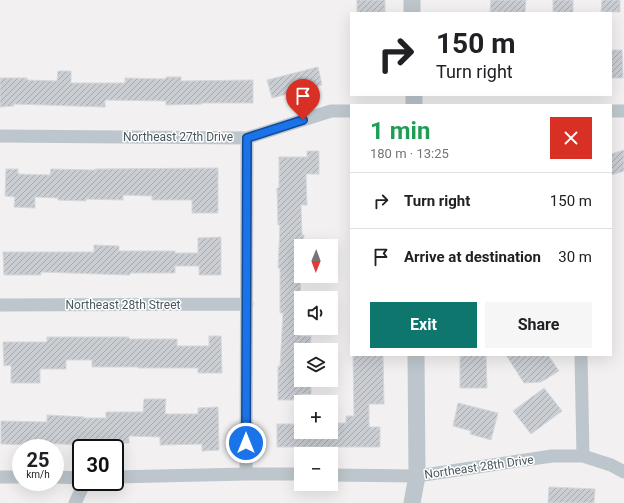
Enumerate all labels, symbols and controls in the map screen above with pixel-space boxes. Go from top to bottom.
text: 150 m [436,27,515,60]
icon: right [370,28,422,80]
text: Turn right [436,61,513,82]
pin [286,79,320,120]
icon: arrive [292,85,314,107]
text: 1 min [370,117,430,145]
button: close [550,117,592,159]
street label: Northeast 27th Drive [123,130,233,144]
text: 180 m · 13:25 [370,146,449,161]
icon: right [370,190,392,212]
text: Turn right [404,192,470,210]
text: 150 m [550,192,592,210]
north arrow [294,239,338,283]
map controls [294,239,338,491]
icon: arrive [370,246,392,268]
text: Arrive at destination [404,248,541,266]
text: 30 m [558,248,592,266]
button: sound [294,291,338,335]
street label: Northeast 28th Street [66,298,181,312]
button: Exit [370,302,477,348]
button: Share [485,302,592,348]
button: layers [294,343,338,387]
button: + [294,395,338,439]
position arrow [225,422,267,464]
speed limit sign: 30 [72,439,124,491]
button: − [294,447,338,491]
text: 25 [27,448,49,472]
street label: Northeast 28th Drive [423,452,535,482]
text: km/h [26,469,50,480]

